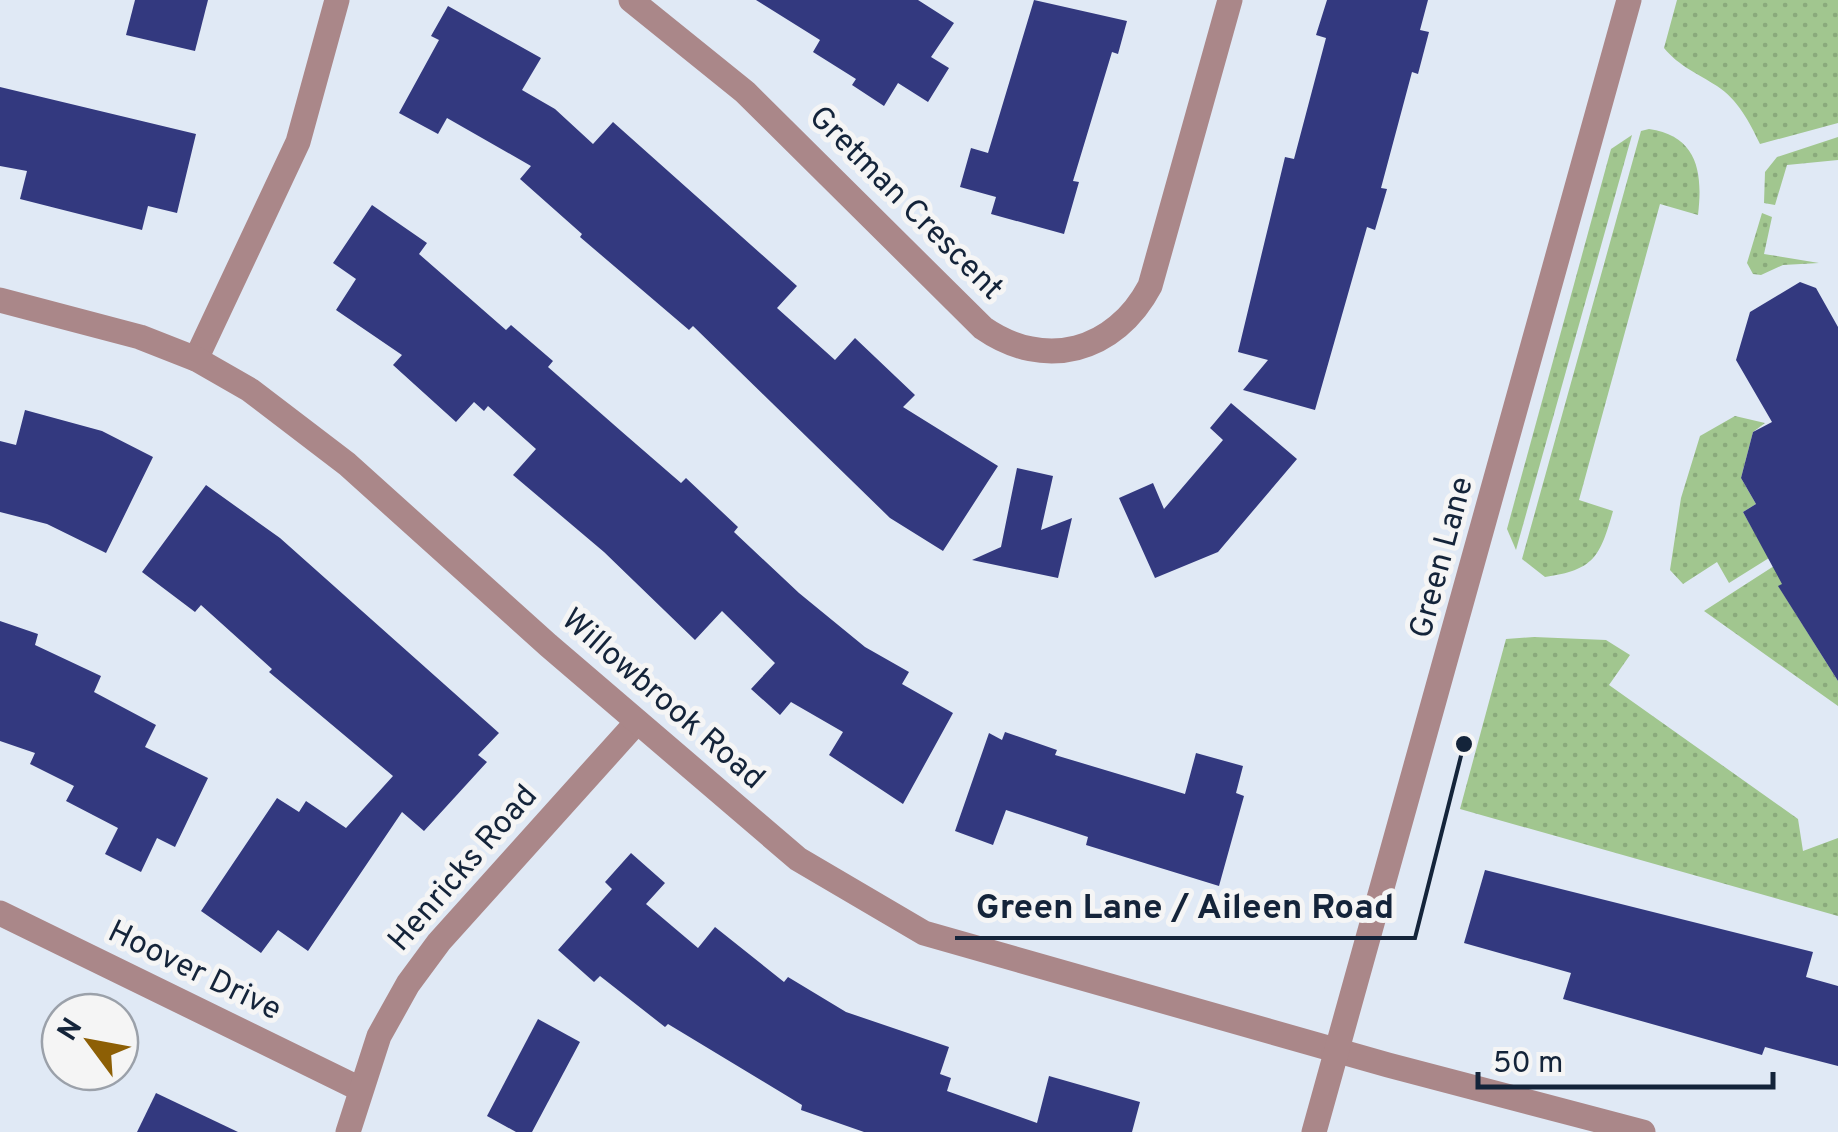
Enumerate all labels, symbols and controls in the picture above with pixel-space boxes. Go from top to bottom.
street label: Gretman Crescent [799,98,1011,310]
street label: Green Lane [1402,473,1484,643]
street label: Willowbrook Road [552,601,772,799]
street label: Henricks Road [381,777,547,961]
callout: Green Lane / Aileen Road [955,873,1415,938]
text: Green Lane / Aileen Road [976,887,1394,931]
street label: Hoover Drive [101,913,287,1031]
north arrow [40,992,140,1092]
text: N [51,1012,92,1048]
scale bar [1478,1027,1773,1089]
text: 50 m [1493,1046,1563,1083]

